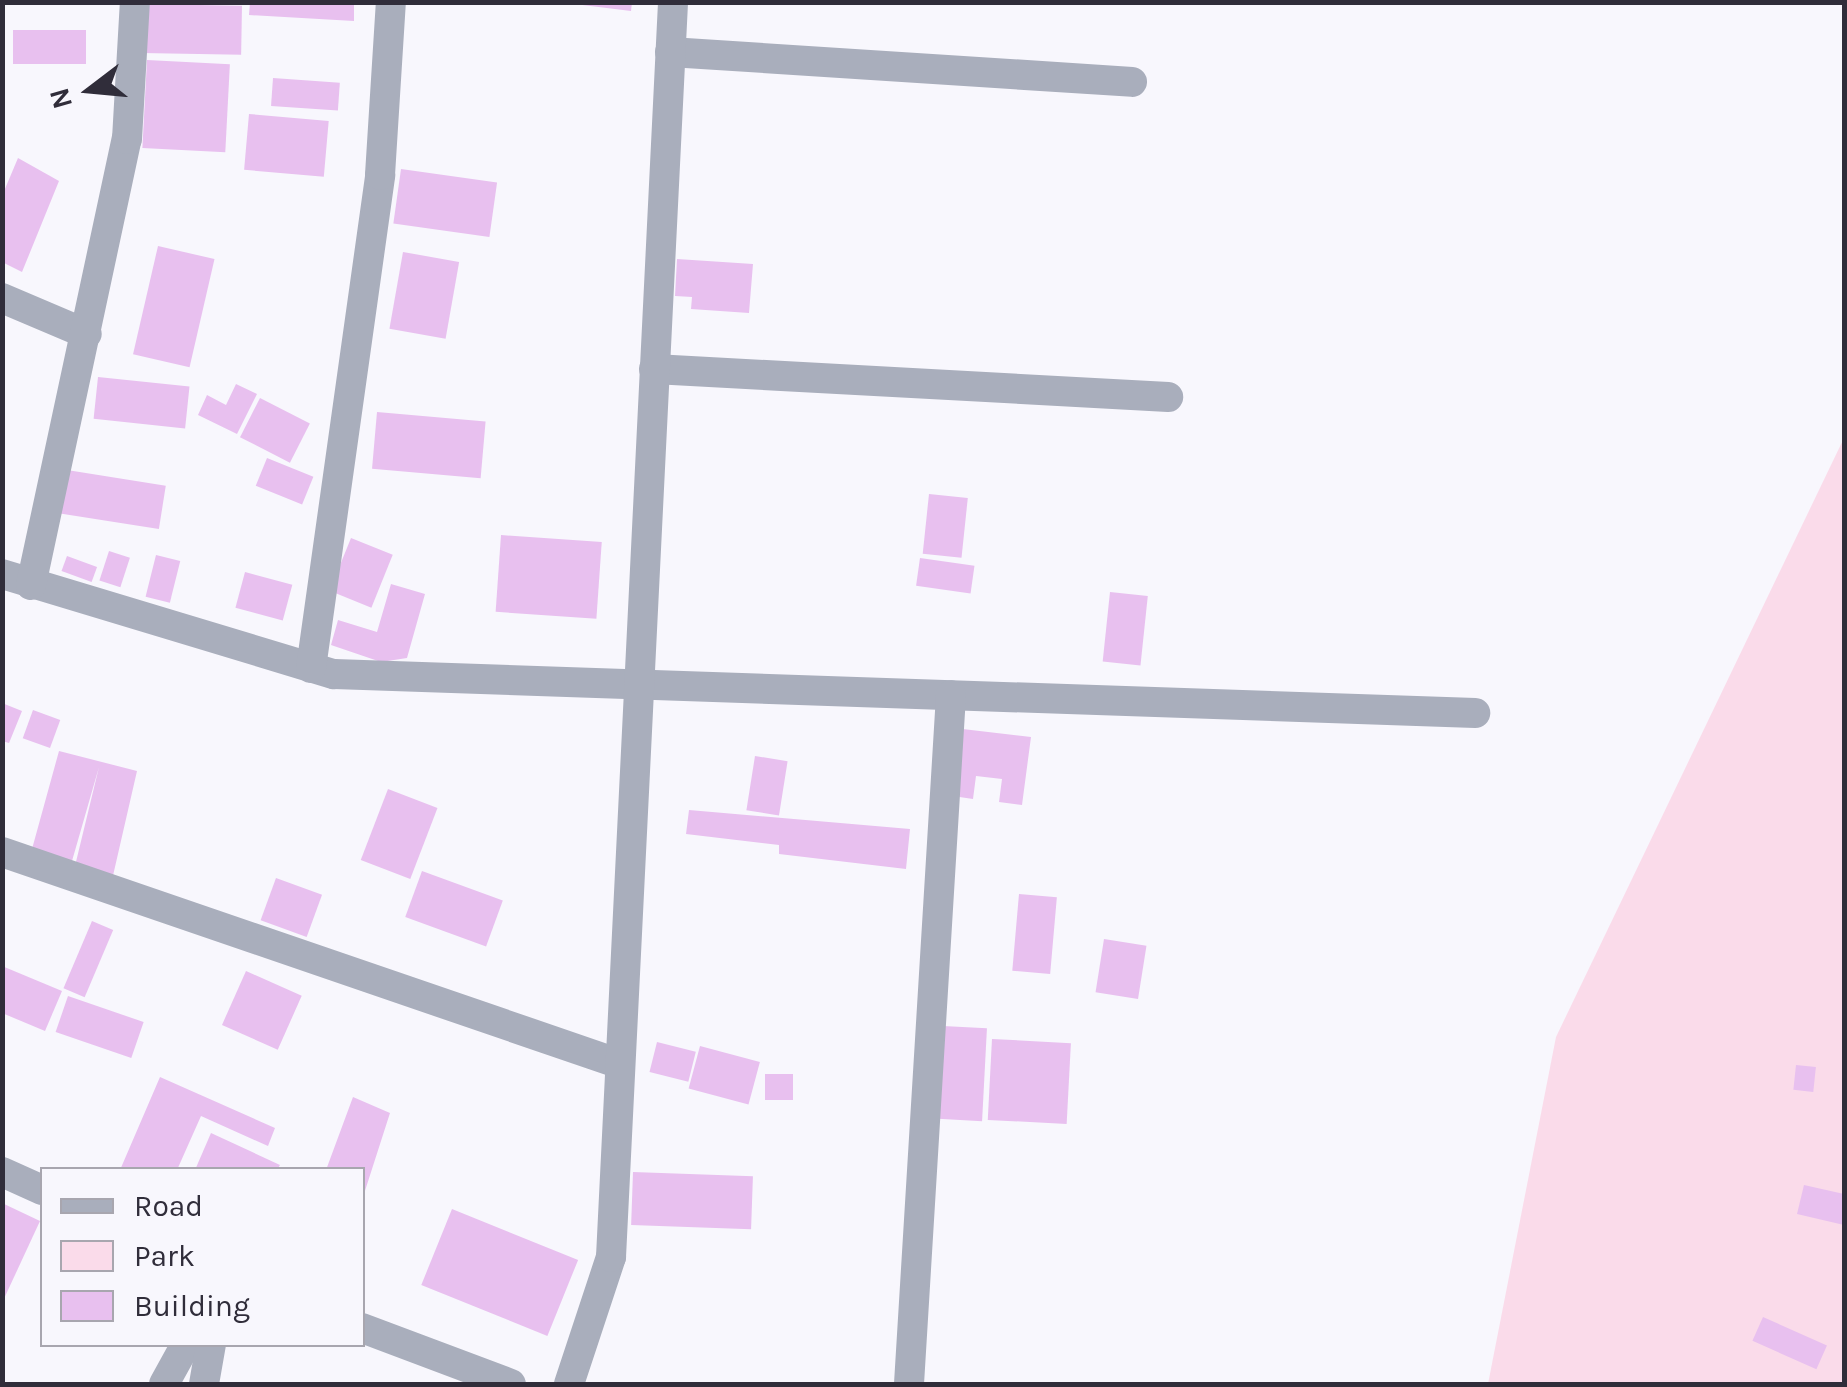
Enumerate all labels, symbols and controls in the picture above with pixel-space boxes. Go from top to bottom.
north arrow [40,40,140,140]
text: N [42,84,79,113]
legend [40,1167,365,1347]
text: Road [134,1188,203,1224]
text: Park [134,1238,195,1274]
text: Building [134,1288,250,1324]

